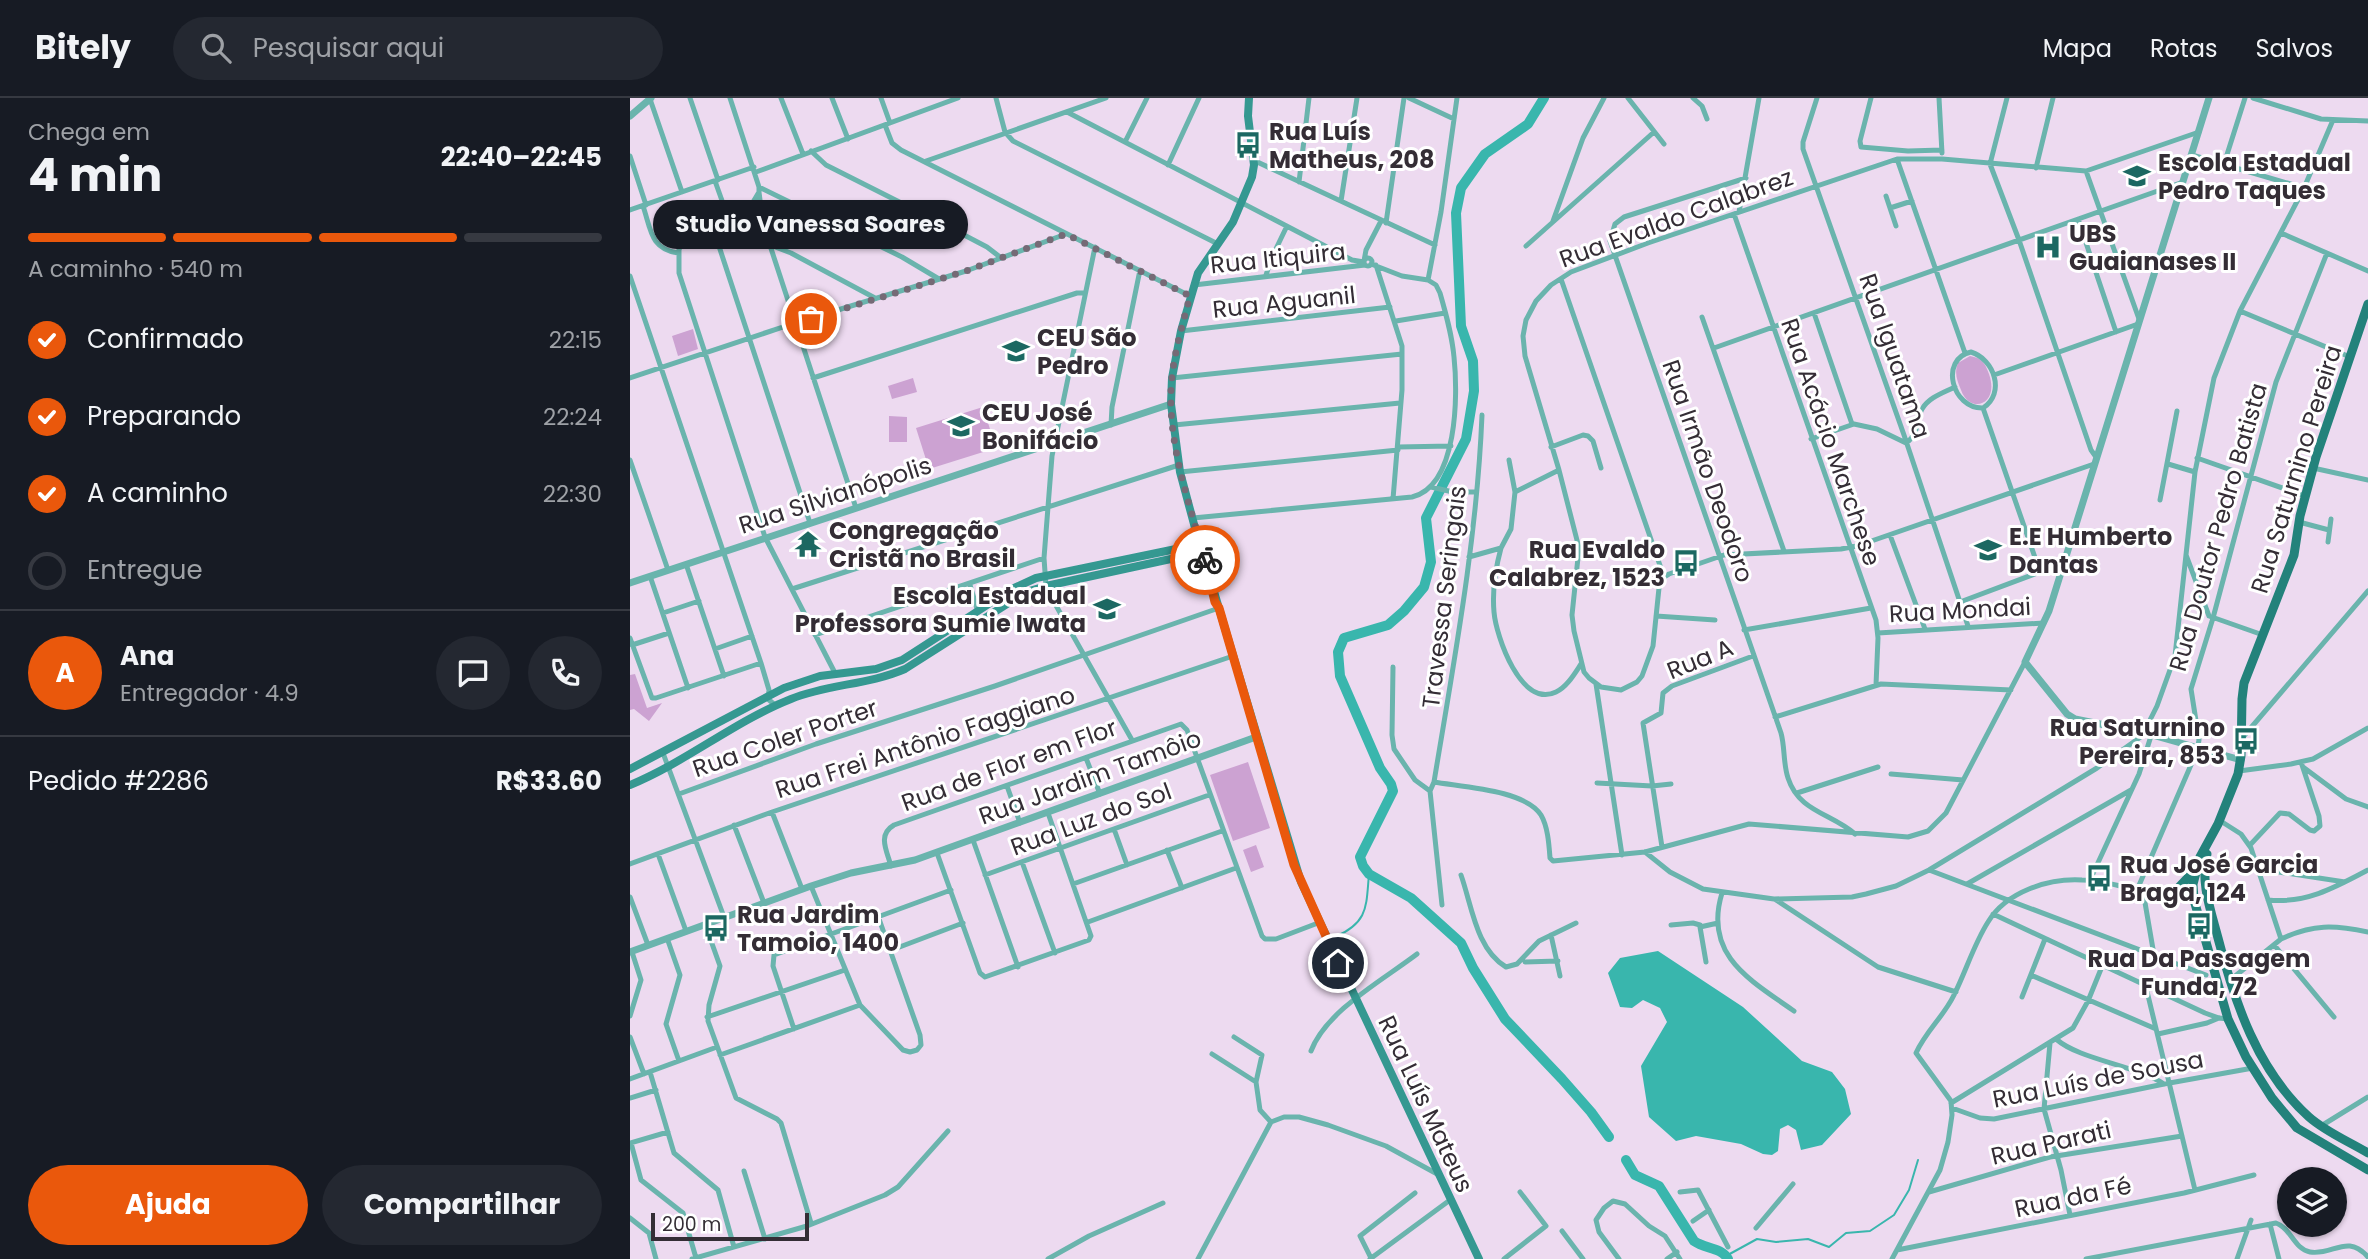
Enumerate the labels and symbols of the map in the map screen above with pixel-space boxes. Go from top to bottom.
place label: Rua Luís Matheus, 208 [1269,115,1434,176]
bus stop icon: Rua Luís Matheus, 208 [1233,130,1263,160]
place label: Escola Estadual Pedro Taques [2158,146,2351,207]
street label: Rua Evaldo Calabrez [1555,160,1797,276]
school or university icon: Escola Estadual Pedro Taques [2122,161,2152,191]
callout: Studio Vanessa Soares [654,200,968,249]
place label: UBS Guaianases II [2069,217,2236,278]
hospital icon: UBS Guaianases II [2033,232,2063,262]
street label: Rua Itiquira [1209,234,1347,282]
street label: Rua Iguatama [1851,269,1939,443]
street label: Rua Aguanil [1211,278,1357,326]
pin [781,289,841,349]
street label: Rua Acácio Marchese [1773,314,1889,570]
place label: CEU São Pedro [1037,321,1137,382]
school or university icon: CEU São Pedro [1001,336,1031,366]
street label: Rua Saturnino Pereira [2243,341,2349,597]
street label: Rua Irmão Deodoro [1654,355,1762,587]
street label: Rua Doutor Pedro Batista [2161,379,2275,675]
place label: CEU José Bonifácio [982,396,1098,457]
school or university icon: CEU José Bonifácio [946,411,976,441]
street label: Rua Silvianópolis [734,448,936,542]
street label: Travessa Seringais [1414,484,1474,710]
place label: Congregação Cristã no Brasil [829,514,1016,575]
place label: E.E Humberto Dantas [2009,520,2172,581]
courier [1170,525,1240,595]
temple icon: Congregação Cristã no Brasil [793,529,823,559]
place label: Rua Evaldo Calabrez, 1523 [1489,533,1665,594]
school or university icon: E.E Humberto Dantas [1973,535,2003,565]
bus stop icon: Rua Evaldo Calabrez, 1523 [1671,548,1701,578]
place label: Escola Estadual Professora Sumie Iwata [795,579,1086,640]
street label: Rua Mondai [1888,590,2032,630]
school or university icon: Escola Estadual Professora Sumie Iwata [1092,594,1122,624]
street label: Rua A [1662,631,1738,687]
street label: Rua Frei Antônio Faggiano [771,678,1079,806]
street label: Rua Coler Porter [688,691,882,785]
street label: Rua de Flor em Flor [897,711,1121,819]
place label: Rua Saturnino Pereira, 853 [2050,711,2225,772]
street label: Rua Jardim Tamôio [974,721,1206,833]
bus stop icon: Rua Saturnino Pereira, 853 [2231,726,2261,756]
street label: Rua Luz do Sol [1006,775,1176,863]
place label: Rua José Garcia Braga, 124 [2120,848,2318,909]
bus stop icon: Rua José Garcia Braga, 124 [2084,863,2114,893]
place label: Rua Jardim Tamoio, 1400 [737,898,899,959]
bus stop icon: Rua Da Passagem Funda, 72 [2184,911,2214,941]
bus stop icon: Rua Jardim Tamoio, 1400 [701,913,731,943]
pin [1308,933,1368,993]
place label: Rua Da Passagem Funda, 72 [2088,942,2310,1003]
street label: Rua Luís Mateus [1371,1010,1481,1198]
street label: Rua Luís de Sousa [1990,1042,2206,1116]
street label: Rua Parati [1988,1113,2114,1173]
street label: Rua da Fé [2012,1169,2134,1225]
scale bar [651,1210,808,1242]

